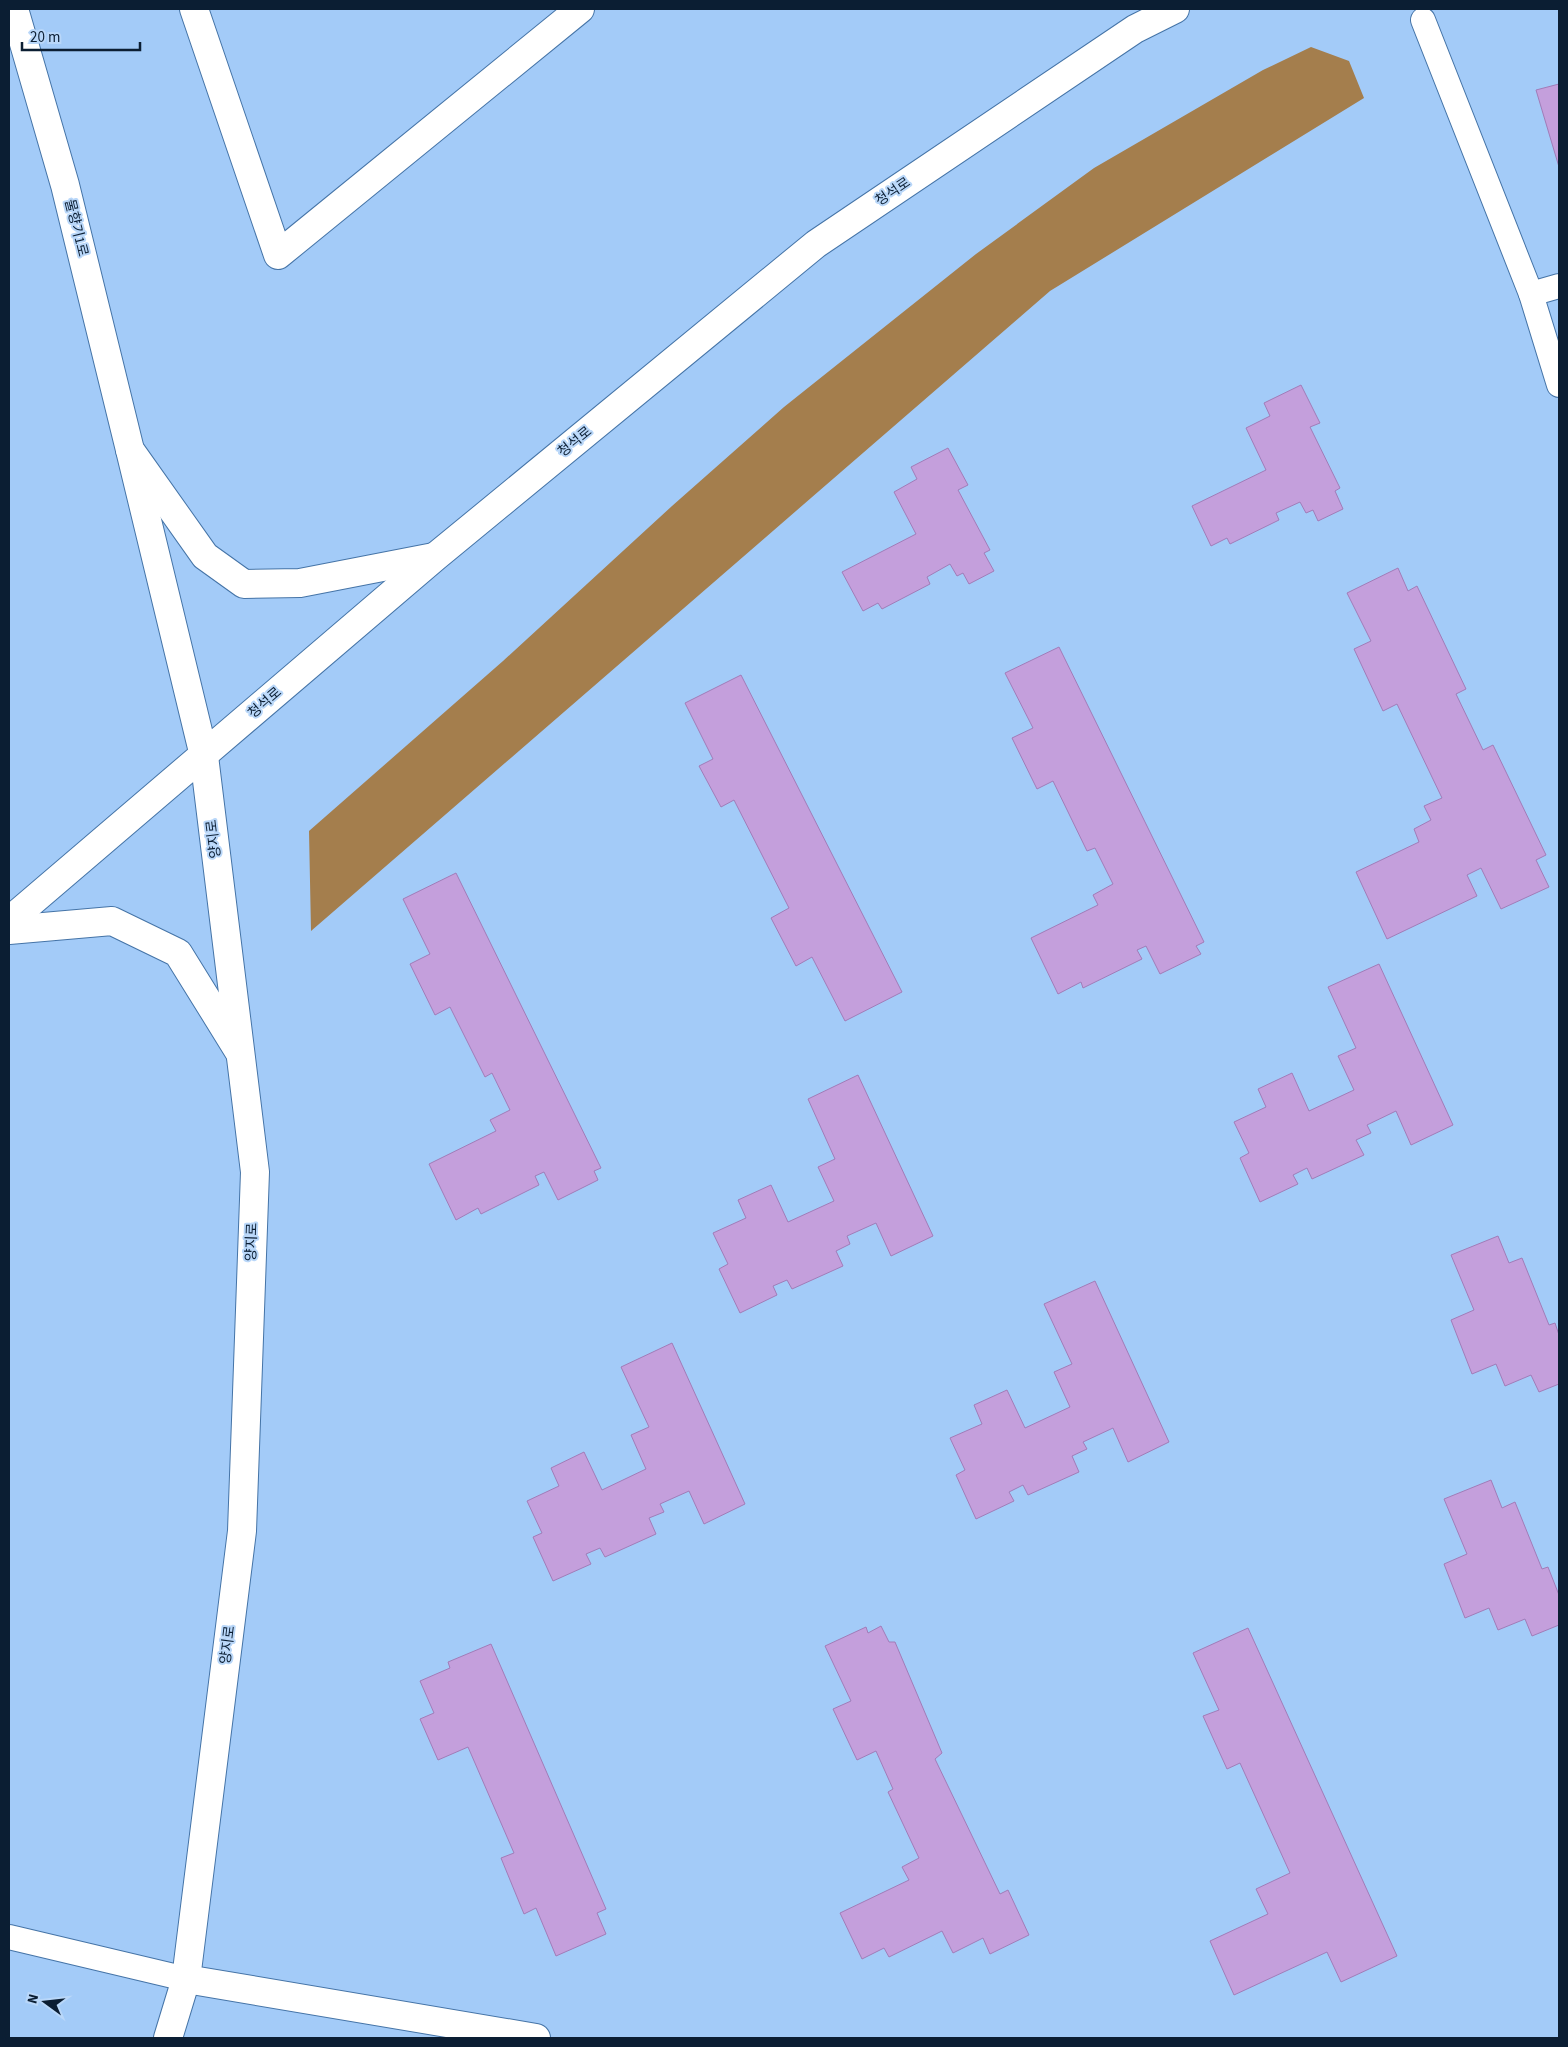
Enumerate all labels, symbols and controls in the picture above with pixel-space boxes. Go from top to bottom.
scale bar [22,20,140,52]
text: 20 m [30,27,60,48]
street label: 청석로 [871,173,915,211]
street label: 물향기1로 [59,197,93,259]
street label: 청석로 [554,422,596,462]
street label: 청석로 [244,683,286,723]
street label: 양지로 [202,818,226,859]
street label: 양지로 [241,1222,263,1262]
street label: 양지로 [216,1624,240,1665]
north arrow [20,1977,70,2027]
text: N [23,1992,44,2006]

